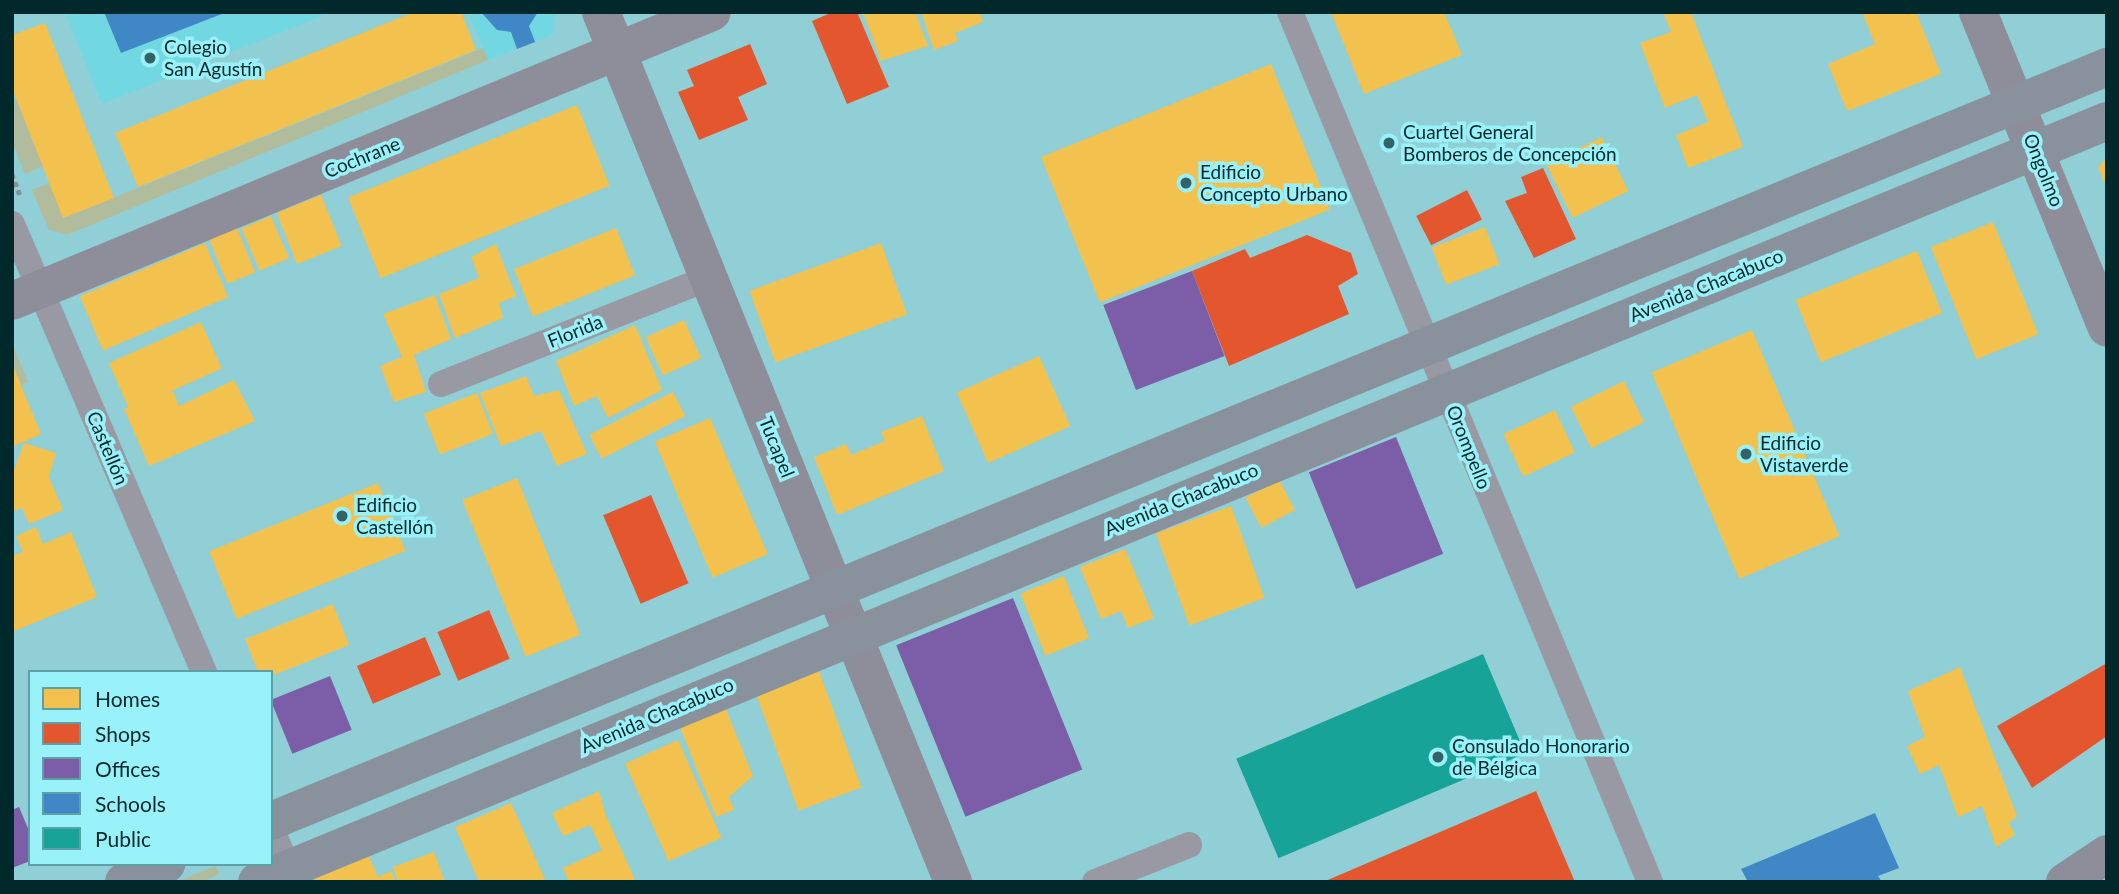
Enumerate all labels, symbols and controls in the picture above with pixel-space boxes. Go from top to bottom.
place label: Colegio San Agustín [164,36,263,80]
marker: Colegio San Agustín [142,50,158,66]
place label: Cuartel General Bomberos de Concepción [1403,121,1617,165]
street label: Ongolmo [2019,130,2069,210]
street label: Cochrane [321,131,403,183]
marker: Cuartel General Bomberos de Concepción [1381,135,1397,151]
place label: Edificio Concepto Urbano [1200,161,1348,205]
marker: Edificio Concepto Urbano [1178,175,1194,191]
street label: Avenida Chacabuco [1626,244,1786,326]
street label: Florida [544,310,606,352]
street label: Orompello [1442,402,1496,492]
street label: Castellón [82,408,134,488]
street label: Tucapel [755,413,799,481]
place label: Edificio Vistaverde [1760,432,1848,476]
marker: Edificio Vistaverde [1738,446,1754,462]
street label: Avenida Chacabuco [1101,458,1261,540]
place label: Edificio Castellón [356,494,434,538]
marker: Edificio Castellón [334,508,350,524]
legend [28,670,273,866]
street label: Avenida Chacabuco [577,672,737,758]
text: Homes [95,686,160,711]
text: Shops [95,721,151,746]
place label: Consulado Honorario de Bélgica [1452,735,1630,779]
marker: Consulado Honorario de Bélgica [1430,749,1446,765]
text: Offices [95,756,160,781]
text: Schools [95,791,166,816]
text: Public [95,826,151,851]

